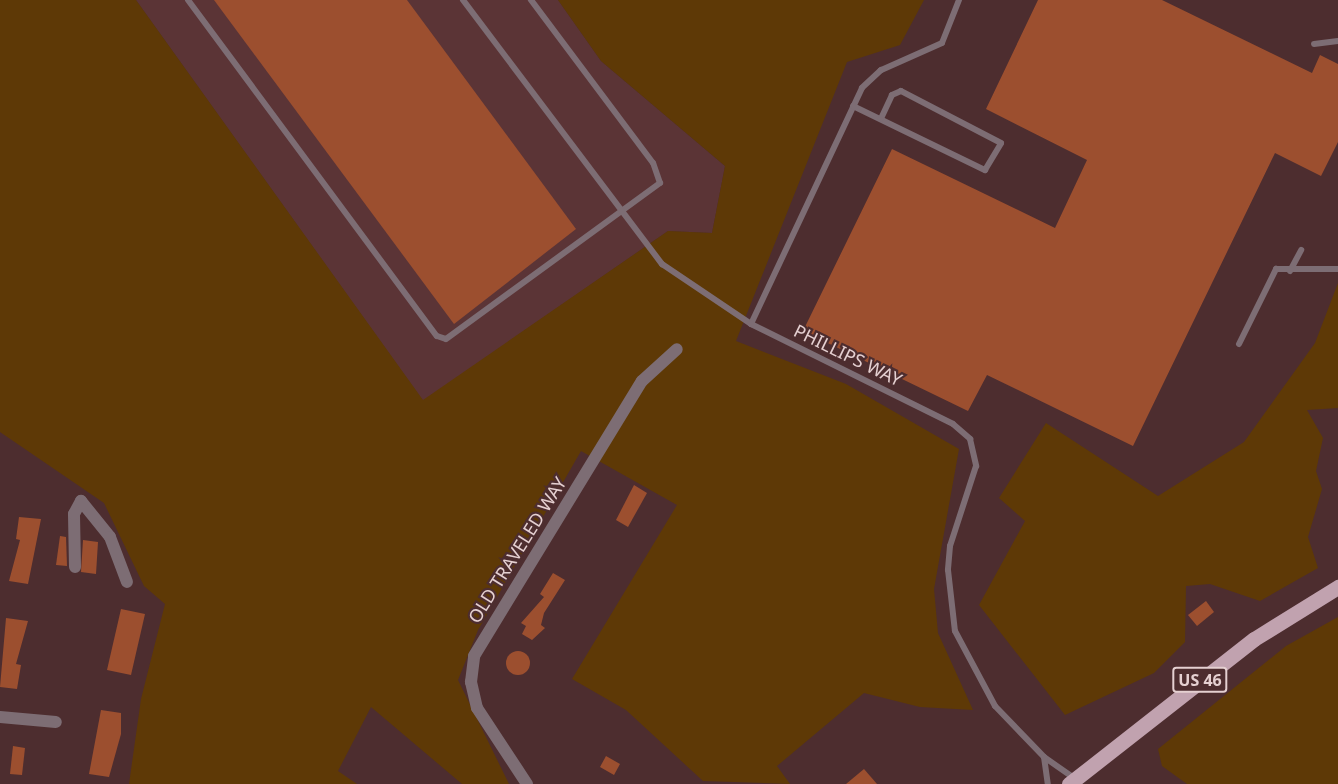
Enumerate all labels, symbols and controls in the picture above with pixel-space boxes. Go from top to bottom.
street label: PHILLIPS WAY [791,320,905,390]
street label: OLD TRAVELED WAY [463,473,571,627]
road number: US 46 [1172,667,1228,693]

